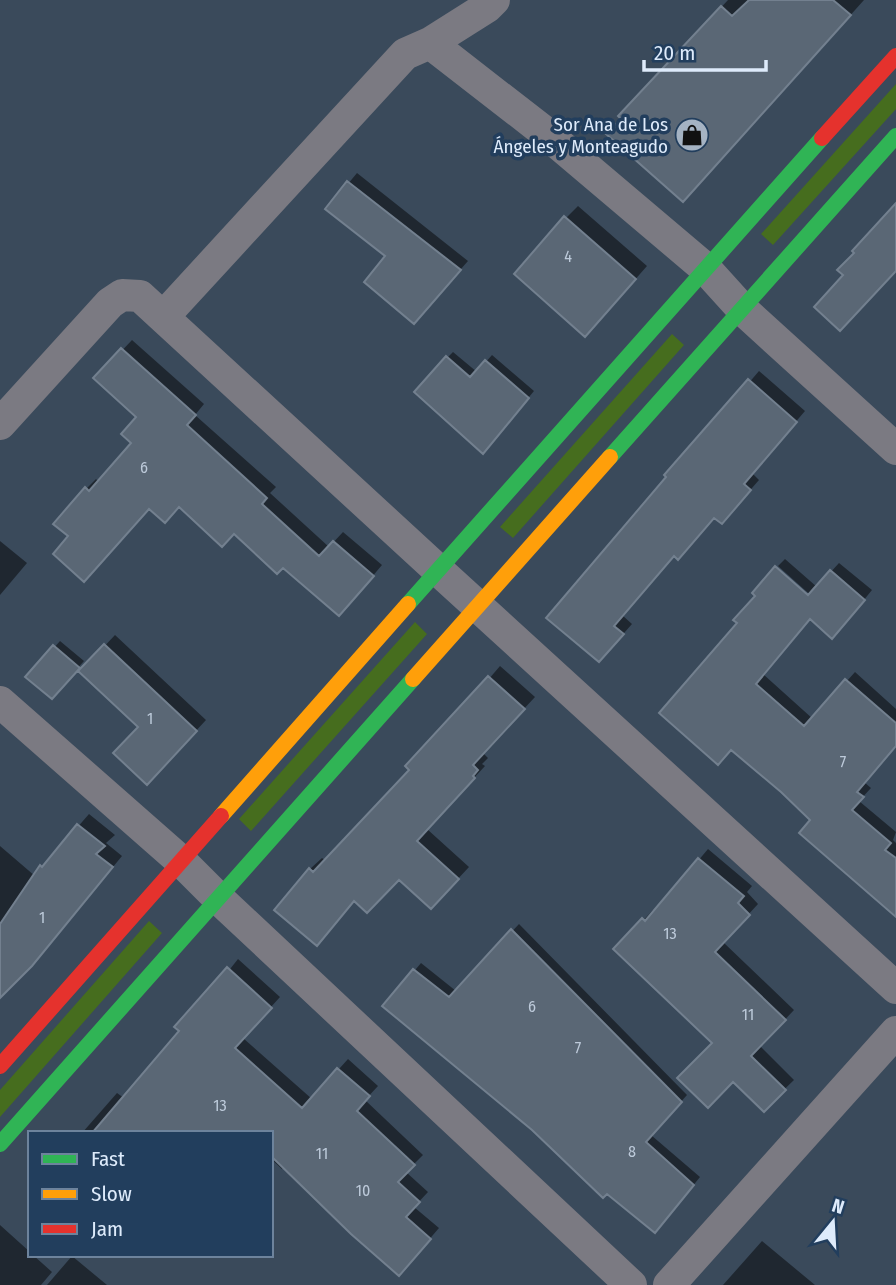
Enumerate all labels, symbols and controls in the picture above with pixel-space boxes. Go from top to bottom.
scale bar [644,28,766,72]
text: 20 m [654,40,695,66]
place label: Sor Ana de Los Ángeles y Monteagudo [494,113,668,158]
shop icon: Sor Ana de Los Ángeles y Monteagudo [673,116,711,154]
house number: 4 [564,247,572,266]
house number: 6 [140,458,148,477]
house number: 1 [147,709,153,728]
house number: 7 [840,752,847,771]
house number: 1 [39,908,45,927]
house number: 13 [663,924,677,943]
house number: 6 [528,997,536,1016]
house number: 11 [742,1005,754,1024]
house number: 7 [575,1038,582,1057]
house number: 13 [213,1096,227,1115]
legend [28,1131,273,1257]
house number: 8 [628,1142,636,1161]
house number: 11 [316,1144,328,1163]
text: Fast [91,1146,125,1172]
text: Slow [91,1181,132,1207]
house number: 10 [356,1181,370,1200]
north arrow [798,1187,868,1257]
text: N [829,1194,847,1219]
text: Jam [91,1216,123,1242]

